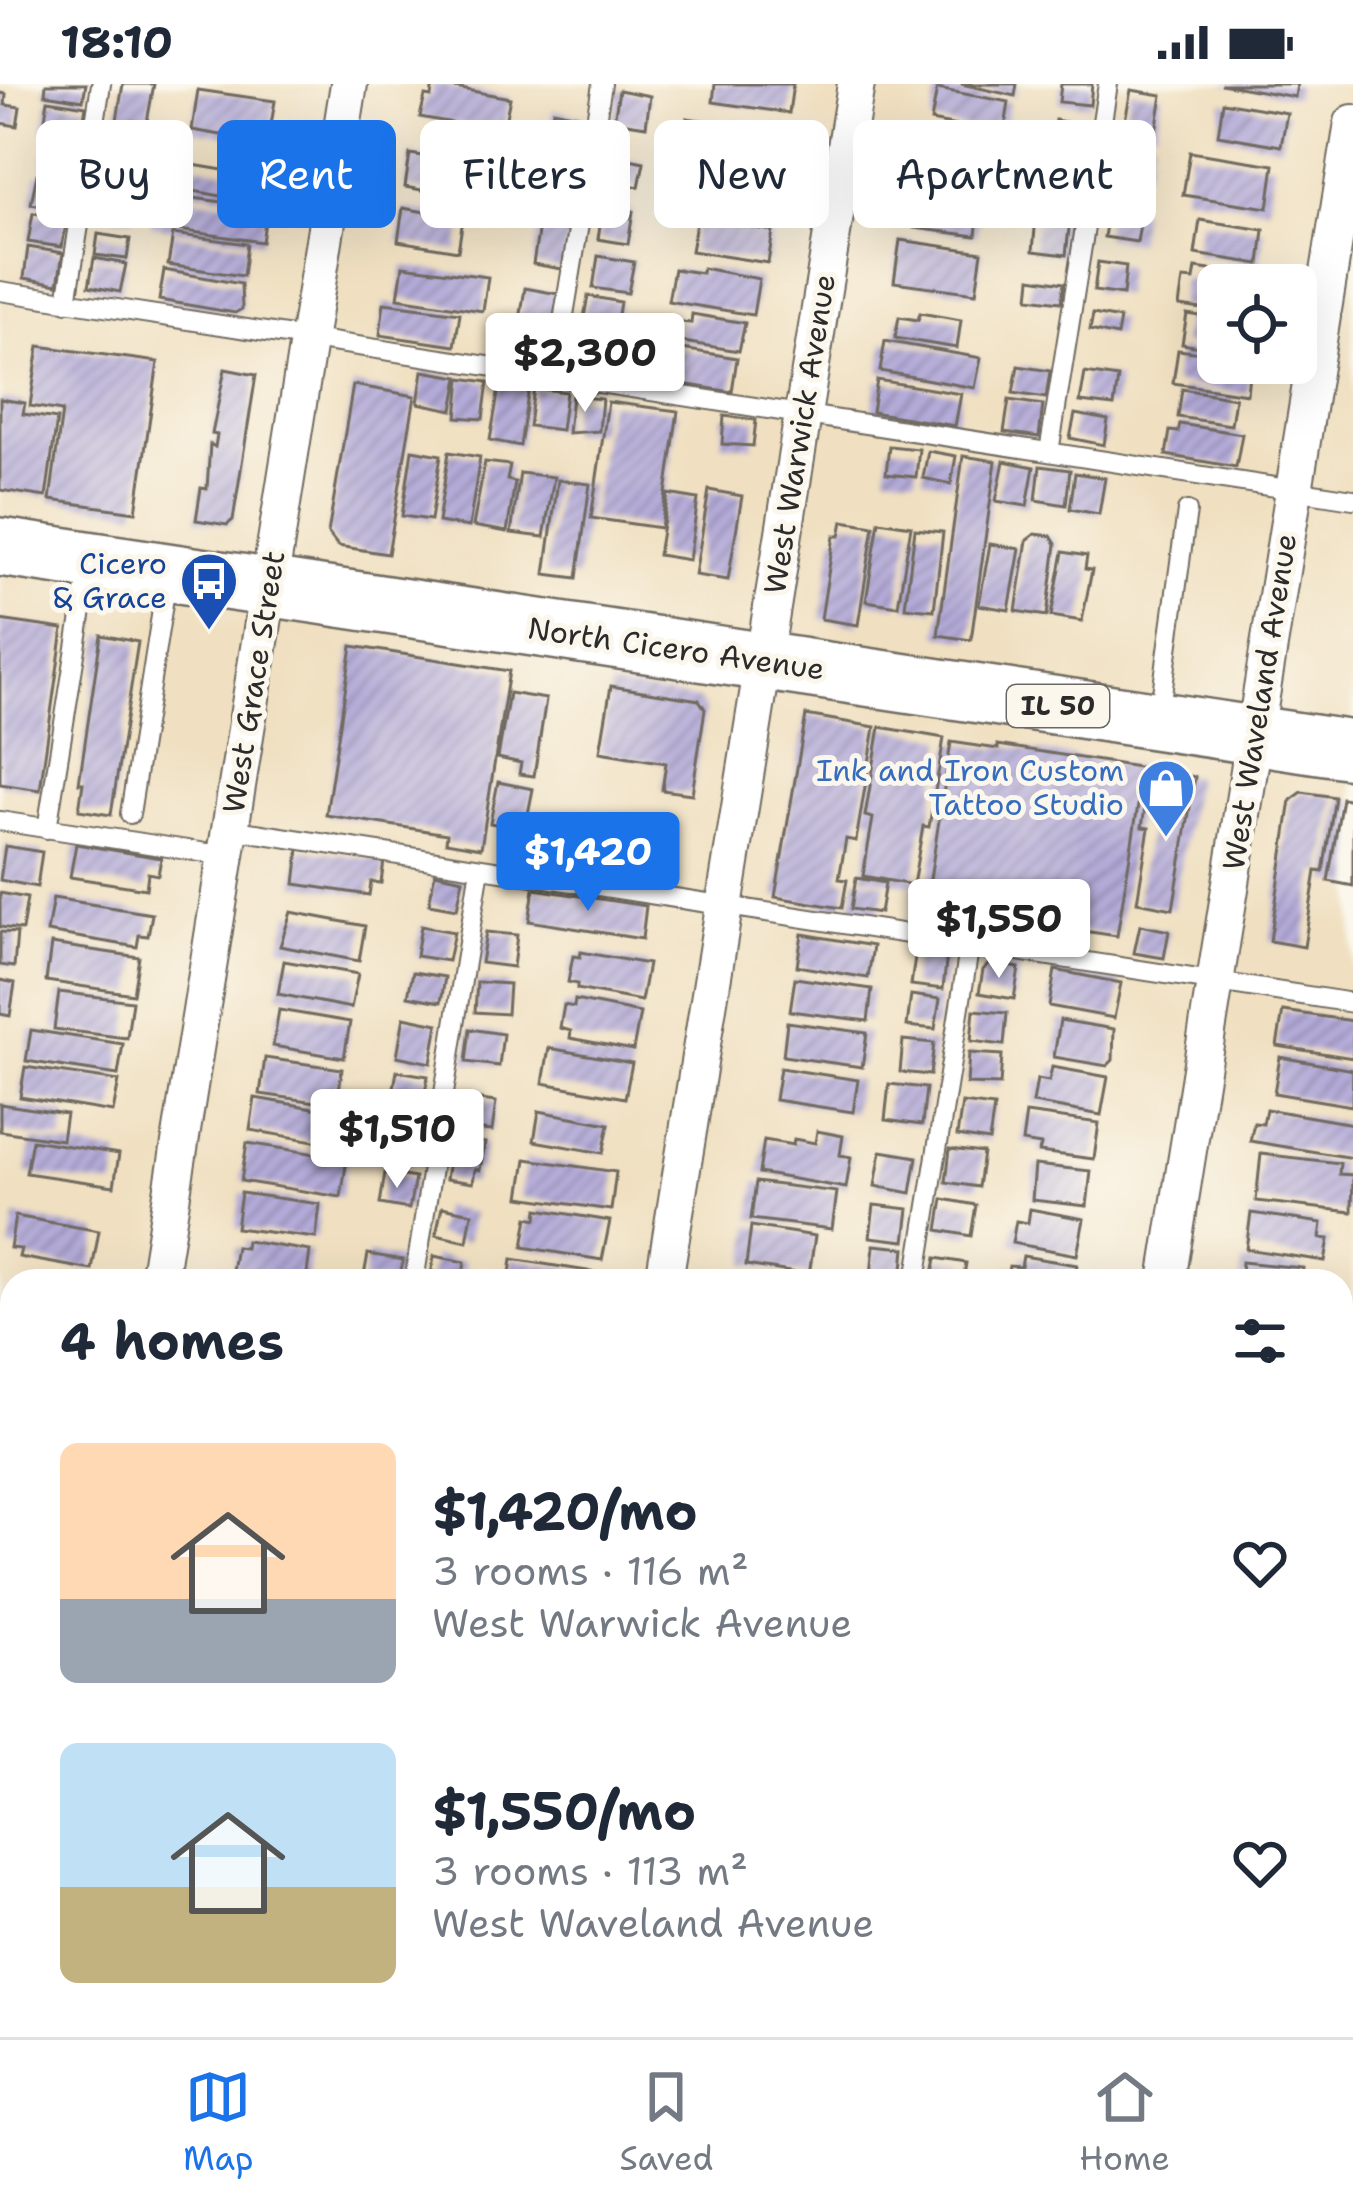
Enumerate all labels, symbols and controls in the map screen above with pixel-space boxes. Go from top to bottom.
text: 18:10 [60,12,173,72]
chip: Buy [36,120,193,228]
chip: Rent [217,120,396,228]
chip: Filters [420,120,630,228]
chip: New [654,120,829,228]
chip: Apartment [853,120,1156,228]
map controls [1197,264,1317,384]
button: locate [1197,264,1317,384]
street label: West Warwick Avenue [754,271,845,597]
pin: $2,300 [487,313,683,415]
text: $2,300 [513,326,657,378]
street label: West Waveland Avenue [1213,531,1306,873]
place label: Cicero & Grace [53,543,167,618]
street label: West Grace Street [213,548,295,816]
bus stop icon: Cicero & Grace [178,550,240,632]
street label: North Cicero Avenue [525,607,827,690]
road number: IL 50 [1007,685,1109,727]
place label: Ink and Iron Custom Tattoo Studio [816,750,1124,825]
shop icon: Ink and Iron Custom Tattoo Studio [1135,757,1197,839]
pin: $1,420 [490,812,686,914]
text: $1,420 [523,825,653,877]
pin: $1,550 [901,879,1097,981]
text: $1,550 [935,892,1063,944]
pin: $1,510 [299,1089,495,1191]
text: $1,510 [338,1102,456,1154]
text: 4 homes [60,1307,284,1375]
icon: filters [1227,1308,1293,1374]
text: $1,420/mo [432,1477,698,1545]
icon: home [156,1491,300,1635]
icon: heart [1227,1530,1293,1596]
text: 3 rooms · 116 m² [432,1545,749,1597]
text: West Warwick Avenue [432,1597,852,1649]
text: $1,550/mo [432,1777,696,1845]
icon: home [156,1791,300,1935]
icon: heart [1227,1830,1293,1896]
text: 3 rooms · 113 m² [432,1845,748,1897]
text: West Waveland Avenue [432,1897,874,1949]
tab: Map [183,2064,254,2181]
tab: Saved [620,2064,713,2181]
tab: Home [1079,2064,1170,2181]

